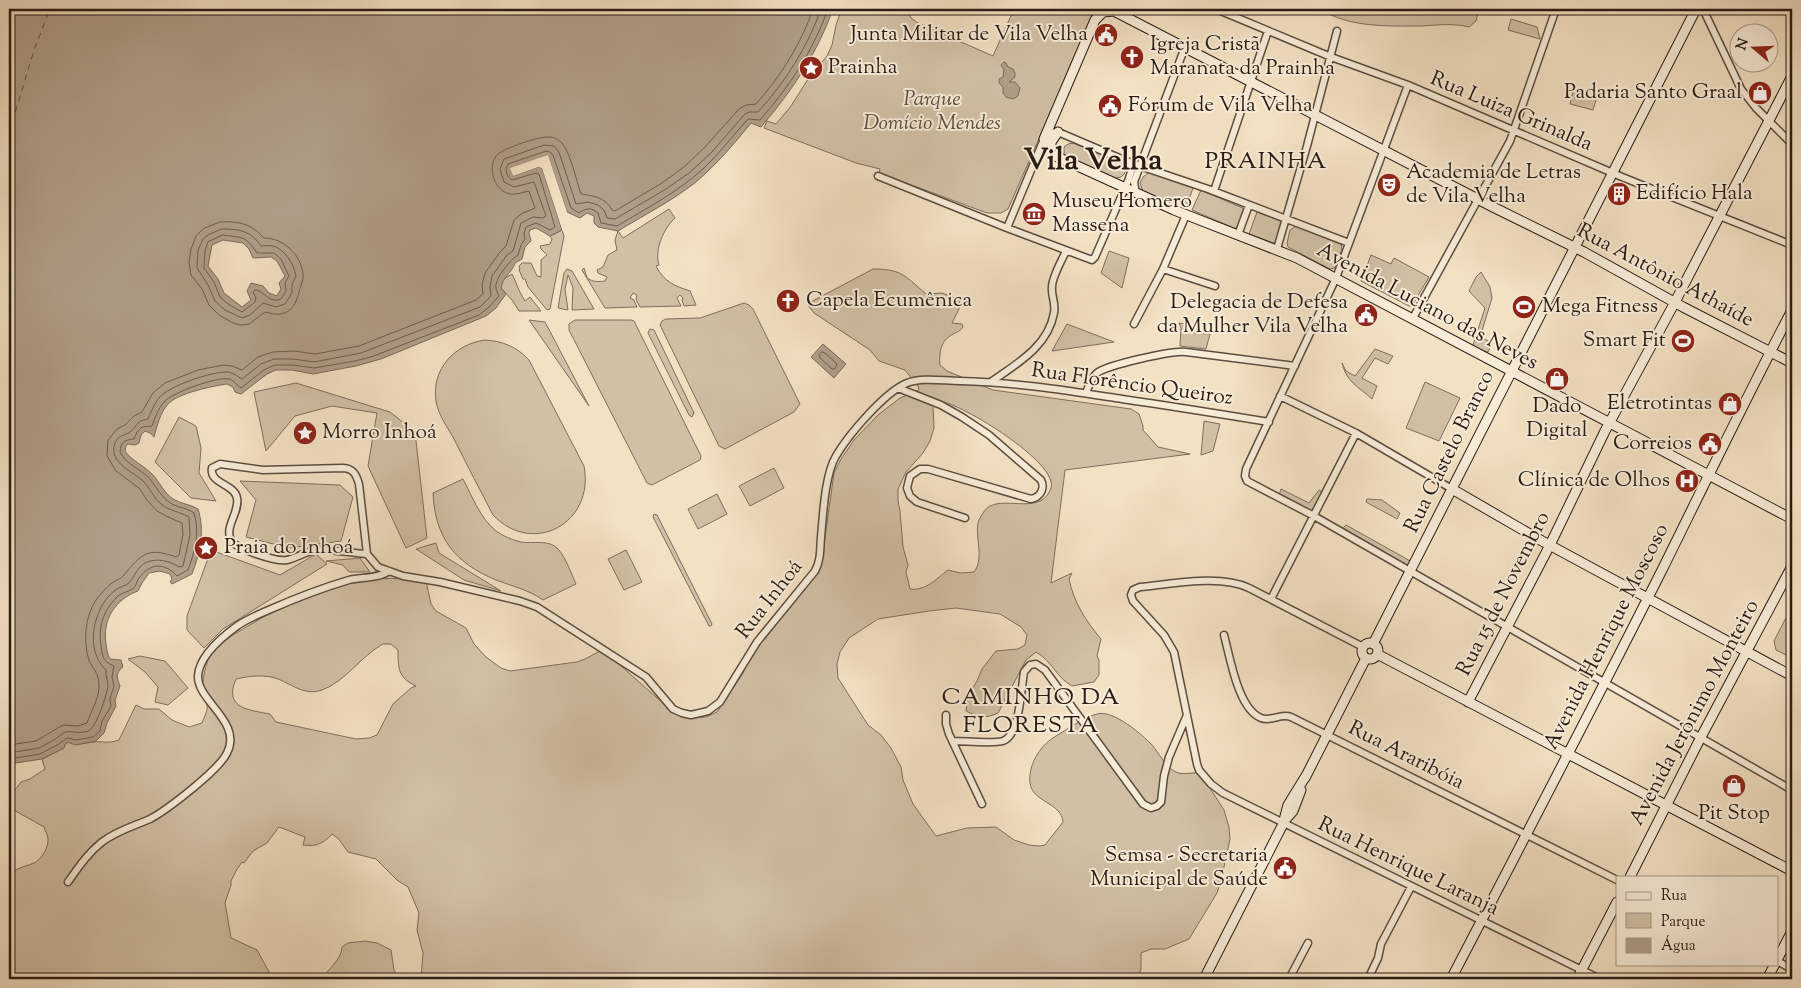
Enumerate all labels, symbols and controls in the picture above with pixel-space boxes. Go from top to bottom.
place label: Junta Militar de Vila Velha [849,20,1088,50]
public building icon: Junta Militar de Vila Velha [1093,22,1119,48]
north arrow [1728,22,1778,72]
place label: Igreja Cristã Maranata da Prainha [1150,30,1335,84]
text: N [1732,36,1755,53]
church icon: Igreja Cristã Maranata da Prainha [1119,44,1145,70]
place label: Prainha [828,53,898,83]
place icon: Prainha [798,55,824,81]
street label: Rua Luiza Grinalda [1425,64,1597,160]
place label: Padaria Santo Graal [1564,78,1742,108]
shop icon: Padaria Santo Graal [1747,80,1773,106]
park label: Parque Domício Mendes [863,85,1001,139]
place label: Fórum de Vila Velha [1128,91,1313,121]
public building icon: Fórum de Vila Velha [1097,93,1123,119]
district label: Vila Velha [1024,139,1163,184]
district label: PRAINHA [1205,145,1327,179]
place label: Academia de Letras de Vila Velha [1406,158,1581,212]
theatre icon: Academia de Letras de Vila Velha [1376,172,1402,198]
place label: Edifício Hala [1636,179,1753,209]
building icon: Edifício Hala [1606,181,1632,207]
place label: Museu Homero Massena [1052,187,1192,241]
museum icon: Museu Homero Massena [1021,201,1047,227]
street label: Rua Antônio Athaíde [1571,217,1759,335]
street label: Avenida Luciano das Neves [1311,236,1543,378]
place label: Capela Ecumênica [806,286,972,316]
church icon: Capela Ecumênica [775,288,801,314]
place label: Delegacia de Defesa da Mulher Vila Velha [1157,288,1348,342]
place label: Mega Fitness [1542,292,1658,322]
sports icon: Mega Fitness [1511,294,1537,320]
public building icon: Delegacia de Defesa da Mulher Vila Velha [1353,302,1379,328]
place label: Smart Fit [1583,326,1666,356]
sports icon: Smart Fit [1670,328,1696,354]
street label: Rua Florêncio Queiroz [1029,356,1235,414]
street label: Rua Castelo Branco [1398,366,1502,538]
shop icon: Dado Digital [1544,366,1570,392]
place label: Eletrotintas [1607,389,1712,419]
shop icon: Eletrotintas [1717,391,1743,417]
place label: Dado Digital [1526,392,1588,446]
place label: Morro Inhoá [322,418,437,448]
place icon: Morro Inhoá [292,420,318,446]
place label: Correios [1613,429,1692,459]
public building icon: Correios [1697,431,1723,457]
place label: Clínica de Olhos [1518,466,1670,496]
hospital icon: Clínica de Olhos [1674,468,1700,494]
street label: Rua 15 de Novembro [1450,507,1558,681]
street label: Avenida Henrique Moscoso [1537,519,1677,755]
place label: Praia do Inhoá [224,533,354,563]
place icon: Praia do Inhoá [193,535,219,561]
street label: Rua Inhoá [729,554,811,646]
street label: Avenida Jerônimo Monteiro [1623,595,1767,831]
district label: CAMINHO DA FLORESTA [942,681,1120,743]
street label: Rua Araribóia [1343,714,1470,798]
shop icon: Pit Stop [1721,773,1747,799]
place label: Pit Stop [1698,799,1770,829]
street label: Rua Henrique Laranja [1312,810,1504,924]
place label: Semsa - Secretaria Municipal de Saúde [1090,841,1268,895]
public building icon: Semsa - Secretaria Municipal de Saúde [1272,855,1298,881]
legend [1616,876,1778,966]
text: Rua [1661,886,1687,907]
text: Parque [1661,912,1705,933]
text: Água [1661,935,1696,957]

